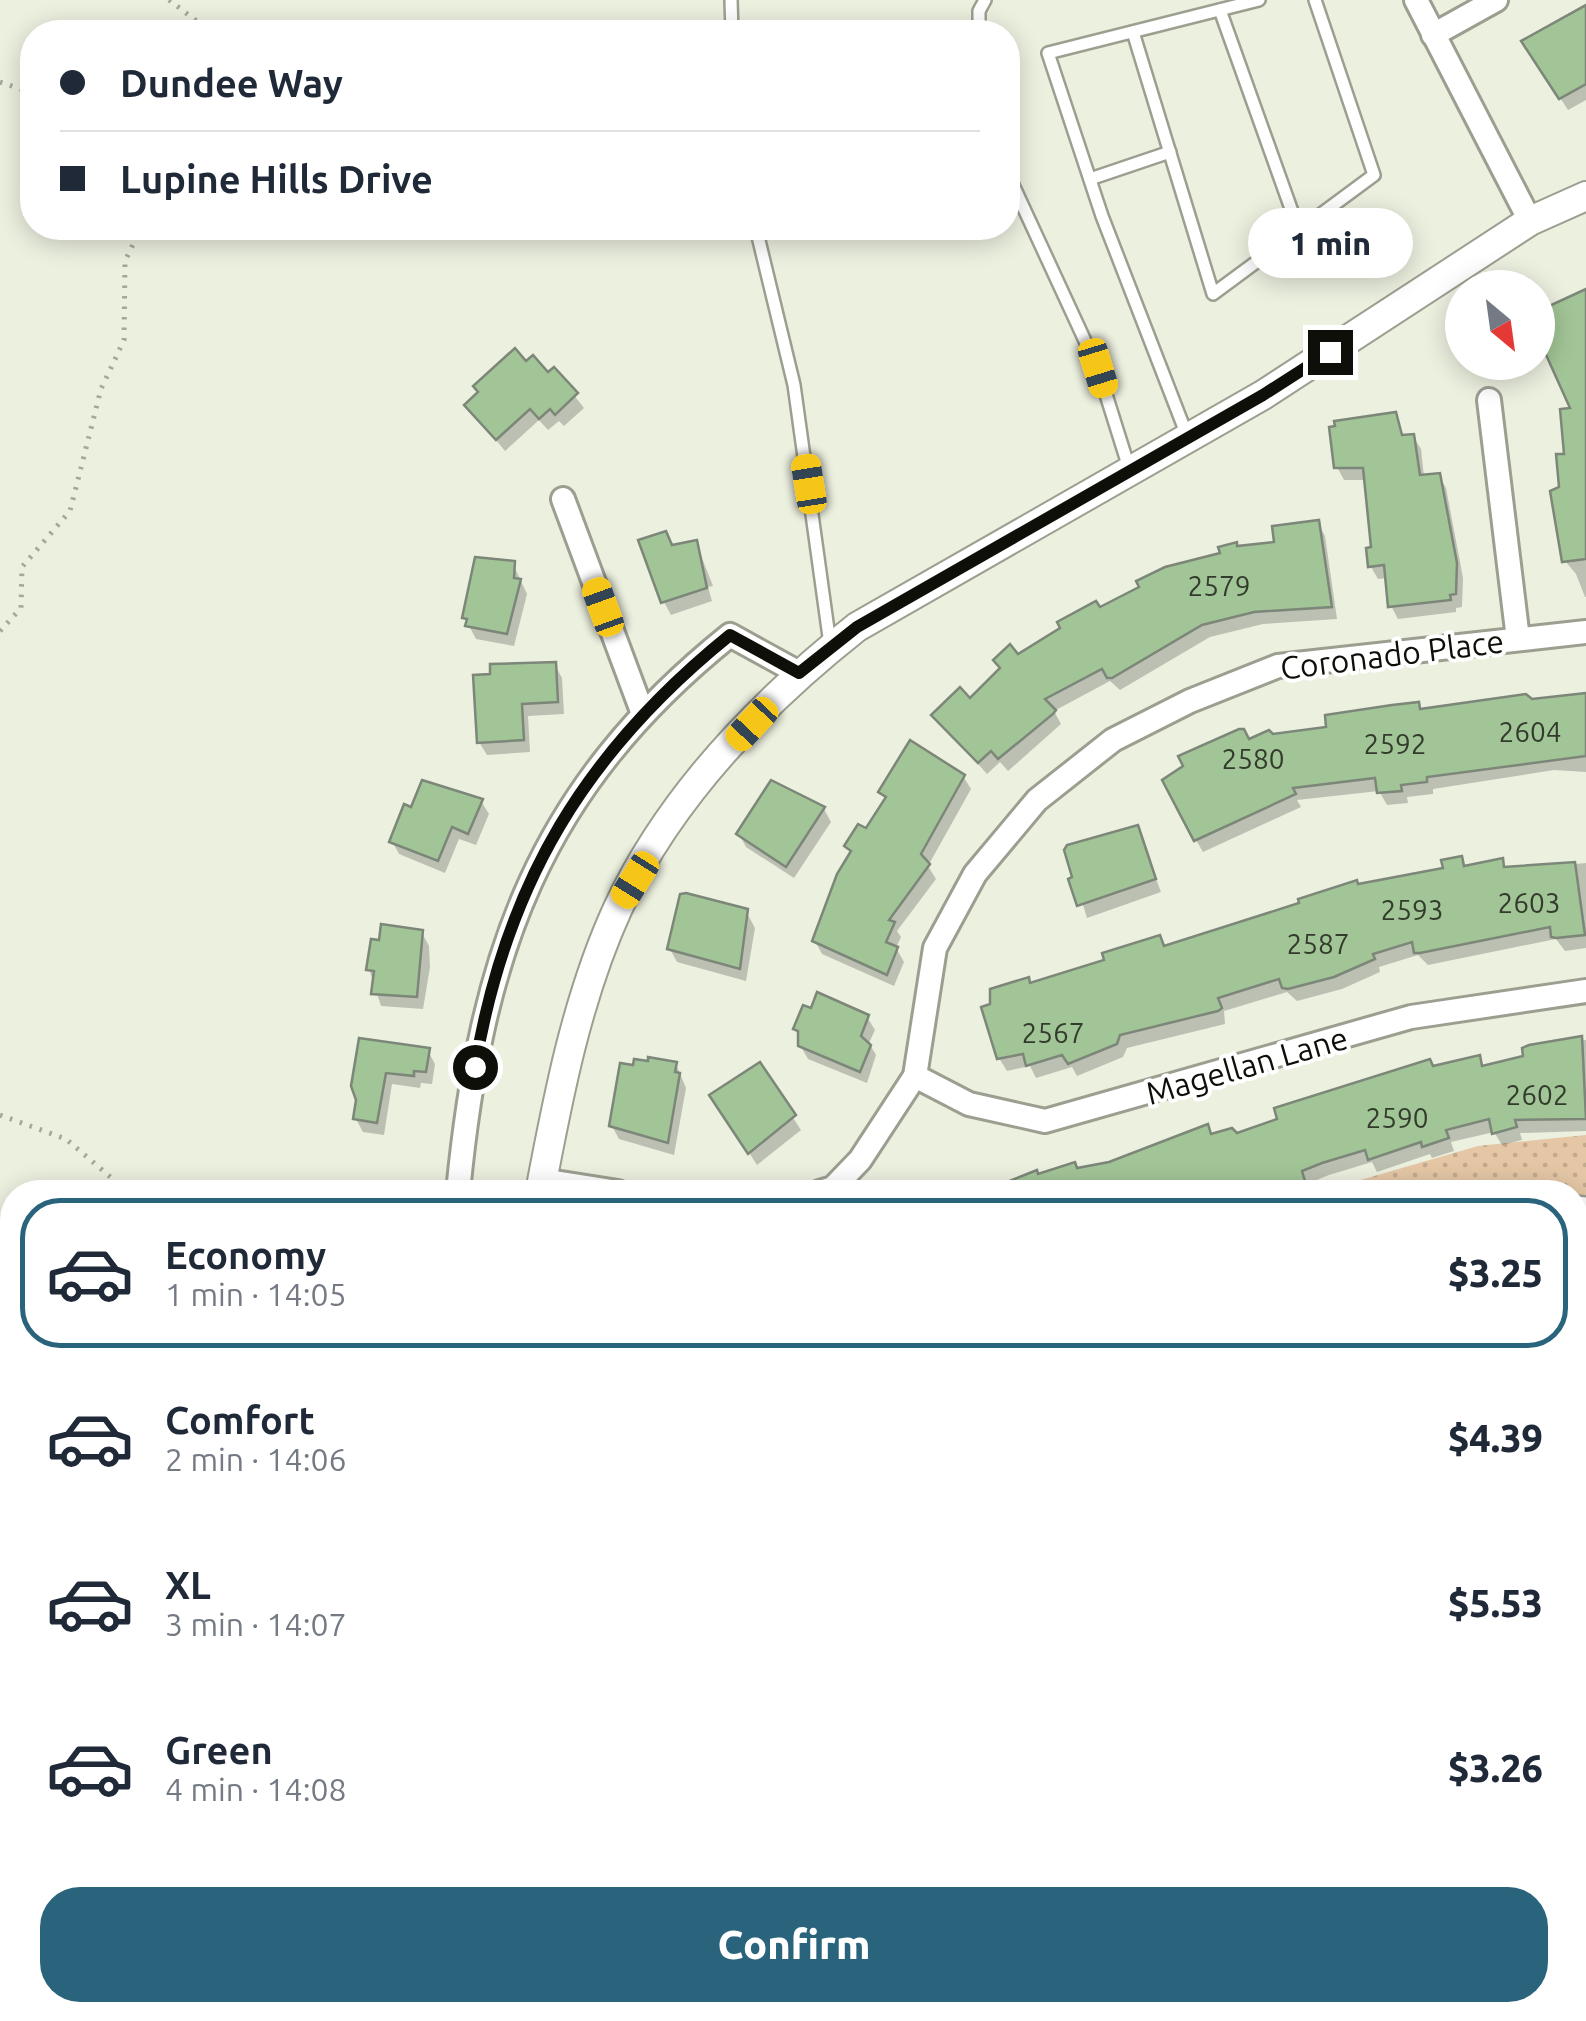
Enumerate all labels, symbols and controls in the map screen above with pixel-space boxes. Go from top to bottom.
text: Dundee Way [120,62,343,104]
text: Lupine Hills Drive [120,158,433,200]
callout: 1 min [1248,207,1412,277]
text: 1 min [1290,225,1371,261]
north arrow [1445,270,1555,380]
map controls [1445,270,1555,380]
route end [1308,330,1353,375]
car [1075,335,1121,401]
car [789,452,829,516]
house number: 2579 [1187,570,1251,601]
car [579,574,627,640]
street label: Coronado Place [1278,622,1506,686]
car [721,692,783,756]
house number: 2604 [1498,716,1562,747]
house number: 2592 [1363,728,1427,759]
house number: 2580 [1221,743,1285,774]
car [606,847,664,913]
house number: 2603 [1497,887,1561,918]
house number: 2593 [1380,894,1444,925]
house number: 2587 [1286,928,1350,959]
house number: 2567 [1021,1017,1085,1048]
street label: Magellan Lane [1142,1019,1352,1111]
route start [453,1045,498,1090]
house number: 2602 [1505,1079,1569,1110]
house number: 2590 [1365,1102,1429,1133]
icon: car [45,1228,135,1318]
text: Economy [165,1234,326,1276]
text: $3.25 [1448,1252,1543,1294]
text: 1 min · 14:05 [165,1276,347,1312]
icon: car [45,1393,135,1483]
text: Comfort [165,1399,315,1441]
text: $4.39 [1448,1417,1543,1459]
text: 2 min · 14:06 [165,1441,347,1477]
icon: car [45,1558,135,1648]
text: XL [165,1564,211,1606]
text: $5.53 [1448,1582,1543,1624]
text: 3 min · 14:07 [165,1606,347,1642]
icon: car [45,1723,135,1813]
text: Green [165,1729,273,1771]
text: $3.26 [1448,1747,1543,1789]
text: 4 min · 14:08 [165,1771,347,1807]
button: Confirm [40,1887,1548,2002]

